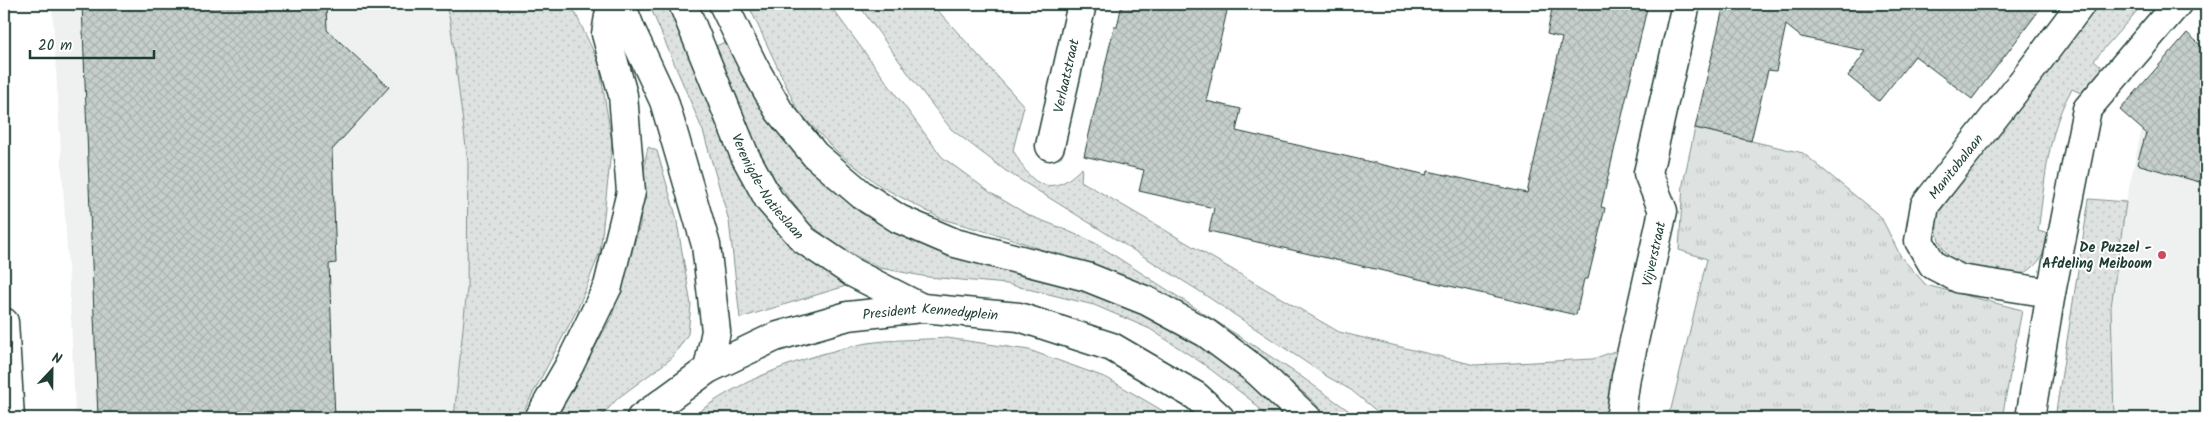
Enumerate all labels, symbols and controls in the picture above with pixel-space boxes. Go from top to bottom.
scale bar [30,28,154,60]
text: 20 m [38,34,72,58]
street label: Verlaatstraat [1048,36,1086,115]
street label: Manitobalaan [1923,129,1989,204]
street label: Verenigde-Natieslaan [725,130,809,245]
street label: Vijverstraat [1637,219,1672,289]
place label: De Puzzel - Afdeling Meiboom [2042,237,2153,275]
marker: De Puzzel - Afdeling Meiboom [2156,249,2168,261]
street label: President Kennedyplein [861,298,999,327]
north arrow [28,344,78,394]
text: N [48,347,65,371]

